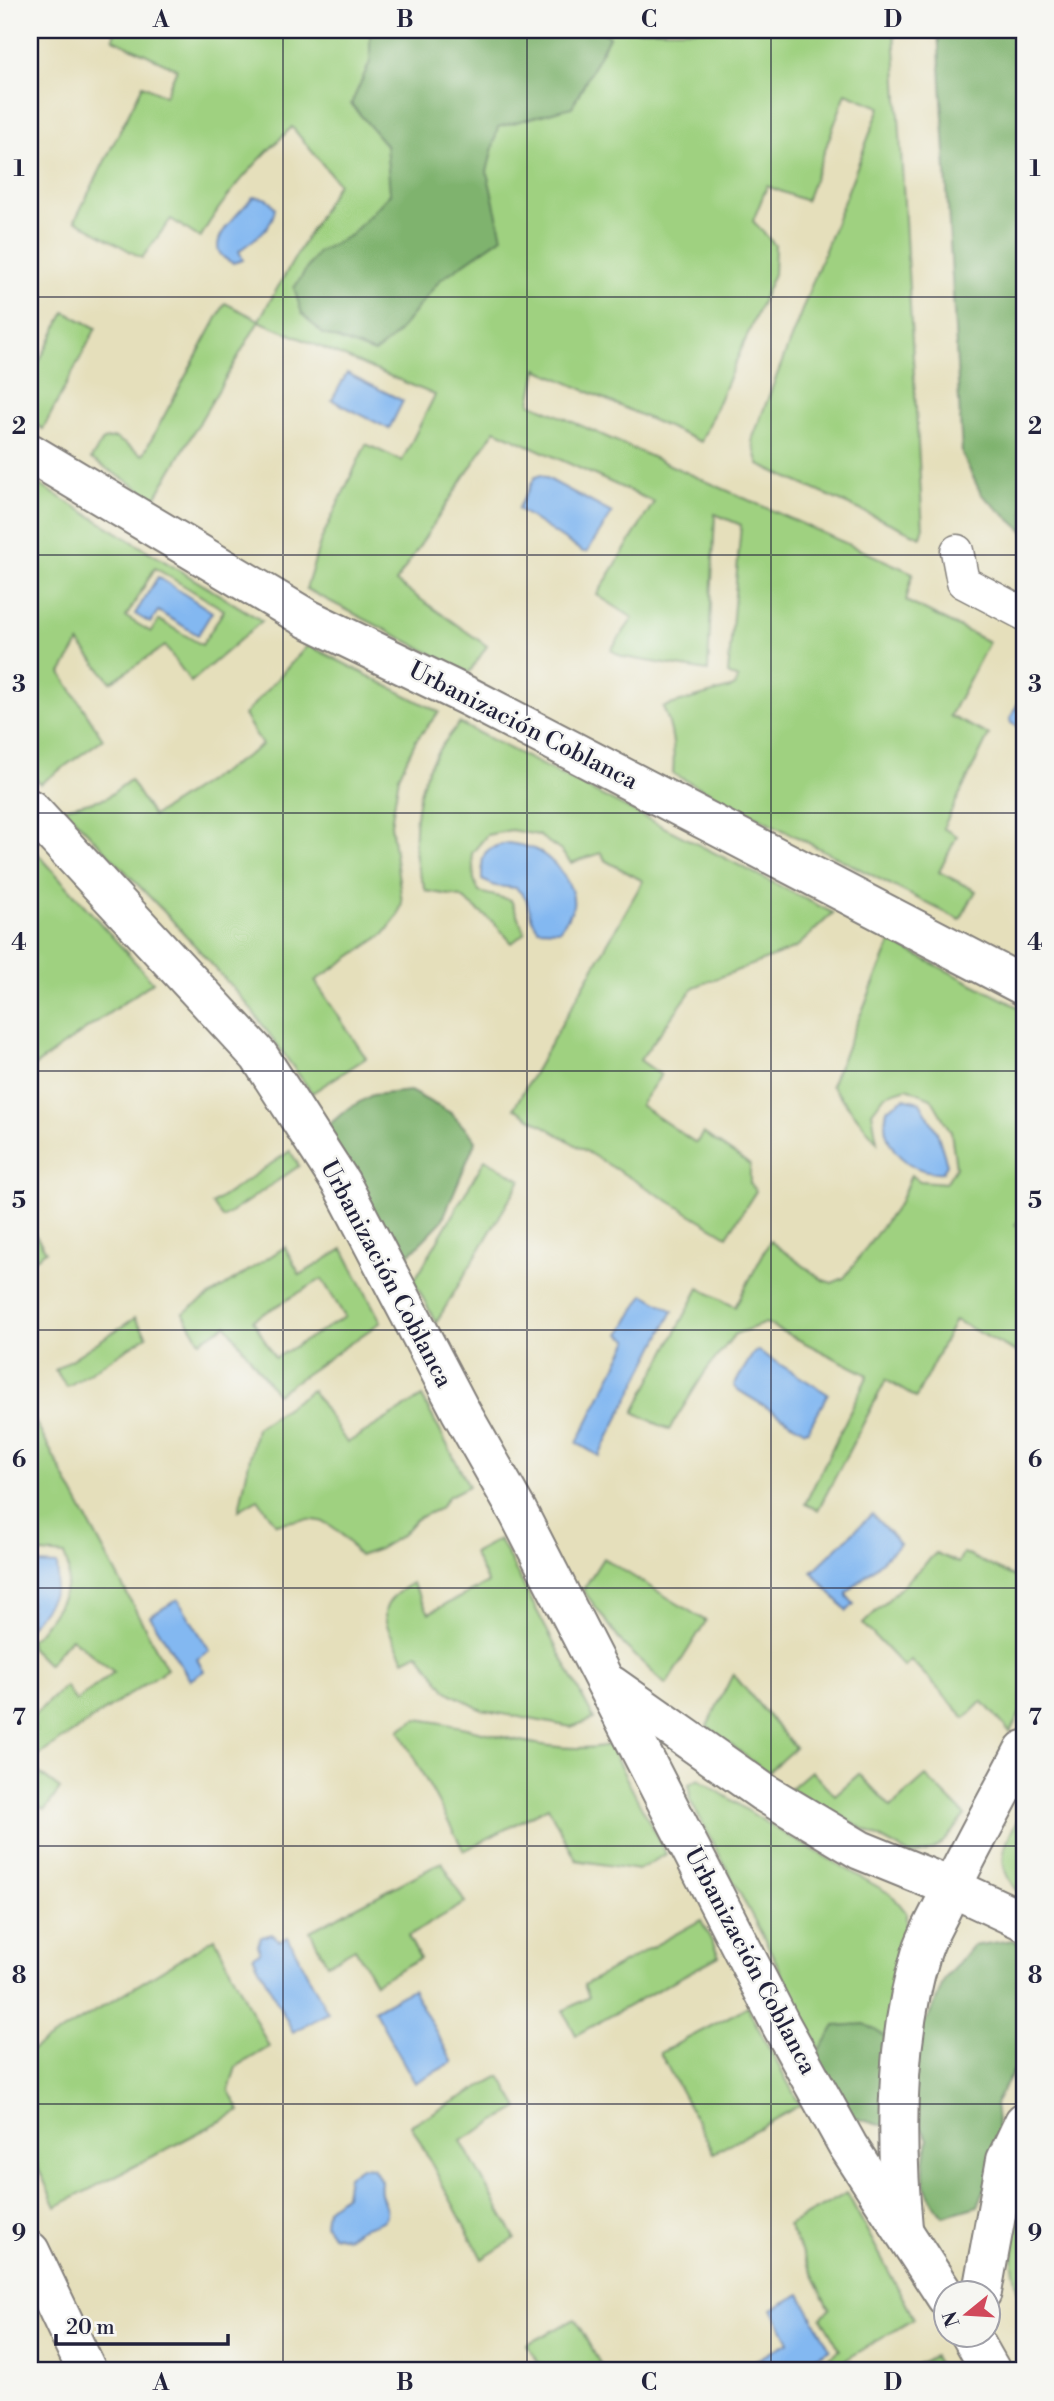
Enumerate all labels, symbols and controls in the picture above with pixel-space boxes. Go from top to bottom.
text: A [152,6,170,34]
text: B [396,6,414,34]
text: C [641,6,657,34]
text: D [884,6,902,34]
text: 1 [13,155,25,183]
text: 1 [1029,155,1041,183]
text: 2 [12,413,26,441]
text: 2 [1028,413,1042,441]
street label: Urbanización Coblanca [403,655,643,797]
text: 3 [12,671,26,699]
text: 3 [1028,671,1042,699]
text: 4 [11,929,27,957]
text: 4 [1027,929,1043,957]
street label: Urbanización Coblanca [313,1155,459,1394]
text: 5 [12,1187,26,1215]
text: 5 [1028,1187,1042,1215]
text: 6 [12,1446,26,1474]
text: 6 [1028,1446,1042,1474]
text: 7 [12,1704,26,1732]
text: 7 [1028,1704,1042,1732]
street label: Urbanización Coblanca [677,1842,823,2081]
text: 8 [12,1962,26,1990]
text: 8 [1028,1962,1042,1990]
text: 9 [12,2220,26,2248]
text: 9 [1028,2220,1042,2248]
north arrow [932,2278,1002,2348]
scale bar [56,2303,228,2347]
text: N [938,2308,966,2330]
text: 20 m [66,2315,115,2341]
text: A [152,2369,170,2397]
text: B [396,2369,414,2397]
text: C [641,2369,657,2397]
text: D [884,2369,902,2397]

